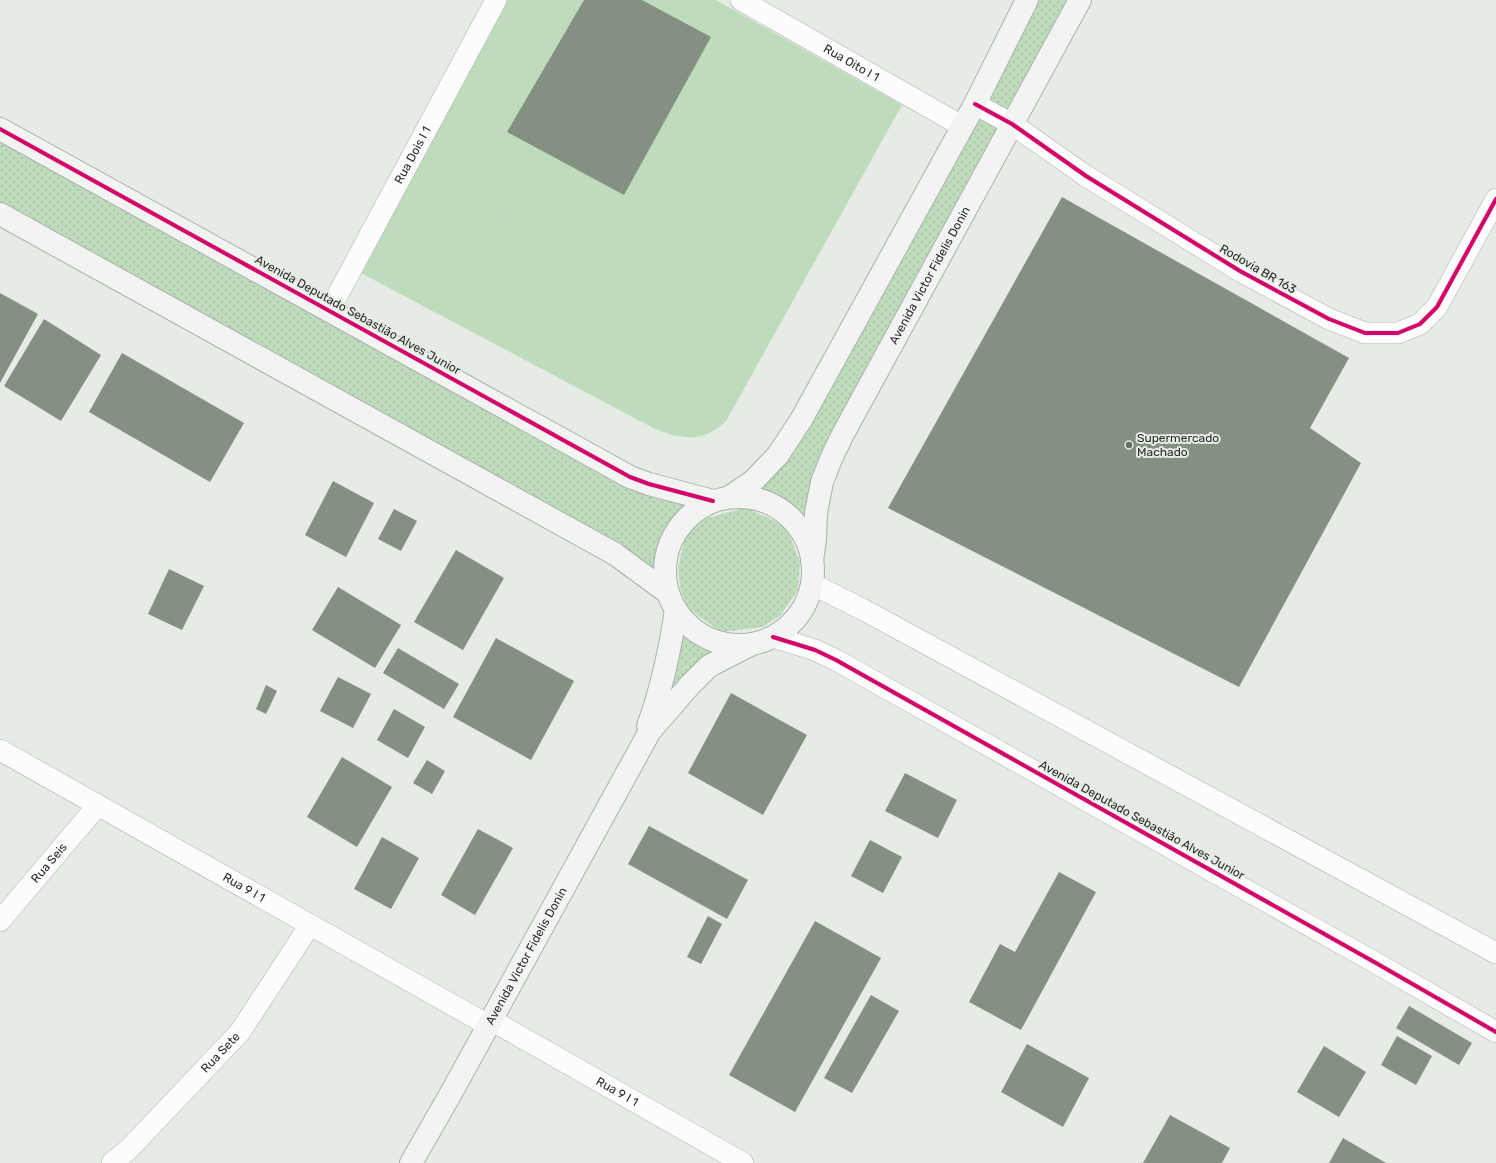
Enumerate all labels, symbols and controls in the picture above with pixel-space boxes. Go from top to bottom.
street label: Rua Oito I 1 [821,42,882,84]
street label: Rua Dois I 1 [392,124,434,186]
street label: Avenida Victor Fidelis Donin [886,204,973,347]
street label: Rodovia BR 163 [1217,241,1299,297]
street label: Avenida Deputado Sebastião Alves Junior [253,252,464,378]
place label: Supermercado Machado [1137,431,1219,459]
marker: Supermercado Machado [1124,440,1134,450]
street label: Avenida Deputado Sebastião Alves Junior [1037,757,1248,883]
street label: Rua Seis [28,840,70,886]
street label: Rua 9 I 1 [220,870,267,905]
street label: Avenida Victor Fidelis Donin [483,885,570,1027]
street label: Rua Sete [198,1029,243,1076]
street label: Rua 9 I 1 [594,1074,641,1109]

